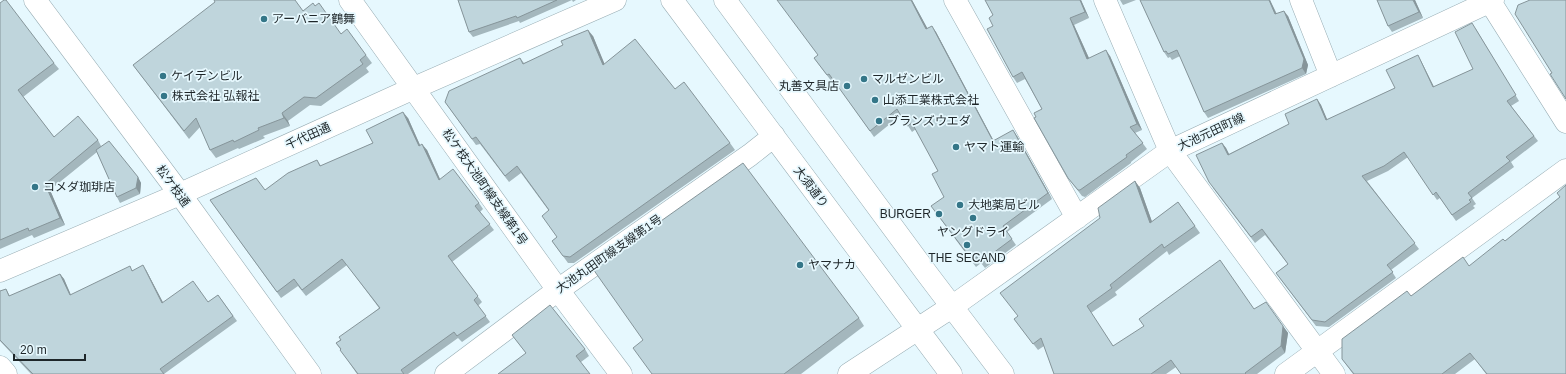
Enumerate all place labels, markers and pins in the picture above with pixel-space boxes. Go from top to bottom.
place label: アーバニア鶴舞 [272,12,355,26]
marker: アーバニア鶴舞 [259,14,269,24]
place label: ケイデンビル [171,69,243,83]
marker: ケイデンビル [158,71,168,81]
place label: マルゼンビル [872,72,944,86]
marker: マルゼンビル [859,74,869,84]
place label: 丸善文具店 [779,79,839,93]
marker: 丸善文具店 [842,81,852,91]
place label: 株式会社 弘報社 [172,89,259,103]
marker: 株式会社 弘報社 [159,91,169,101]
place label: 山添工業株式会社 [883,93,979,107]
marker: 山添工業株式会社 [870,95,880,105]
place label: ブランズウエダ [887,114,971,128]
marker: ブランズウエダ [874,116,884,126]
place label: ヤマト運輸 [964,140,1024,154]
marker: ヤマト運輸 [951,142,961,152]
place label: コメダ珈琲店 [43,180,115,194]
marker: コメダ珈琲店 [30,182,40,192]
place label: 大地薬局ビル [968,198,1040,212]
marker: 大地薬局ビル [955,200,965,210]
place label: BURGER [880,207,931,221]
marker: BURGER [934,209,944,219]
marker: ヤングドライ [968,213,978,223]
place label: ヤングドライ [937,225,1009,239]
marker: THE SECAND [962,240,972,250]
place label: THE SECAND [928,251,1006,265]
place label: ヤマナカ [808,258,856,272]
marker: ヤマナカ [795,260,805,270]

